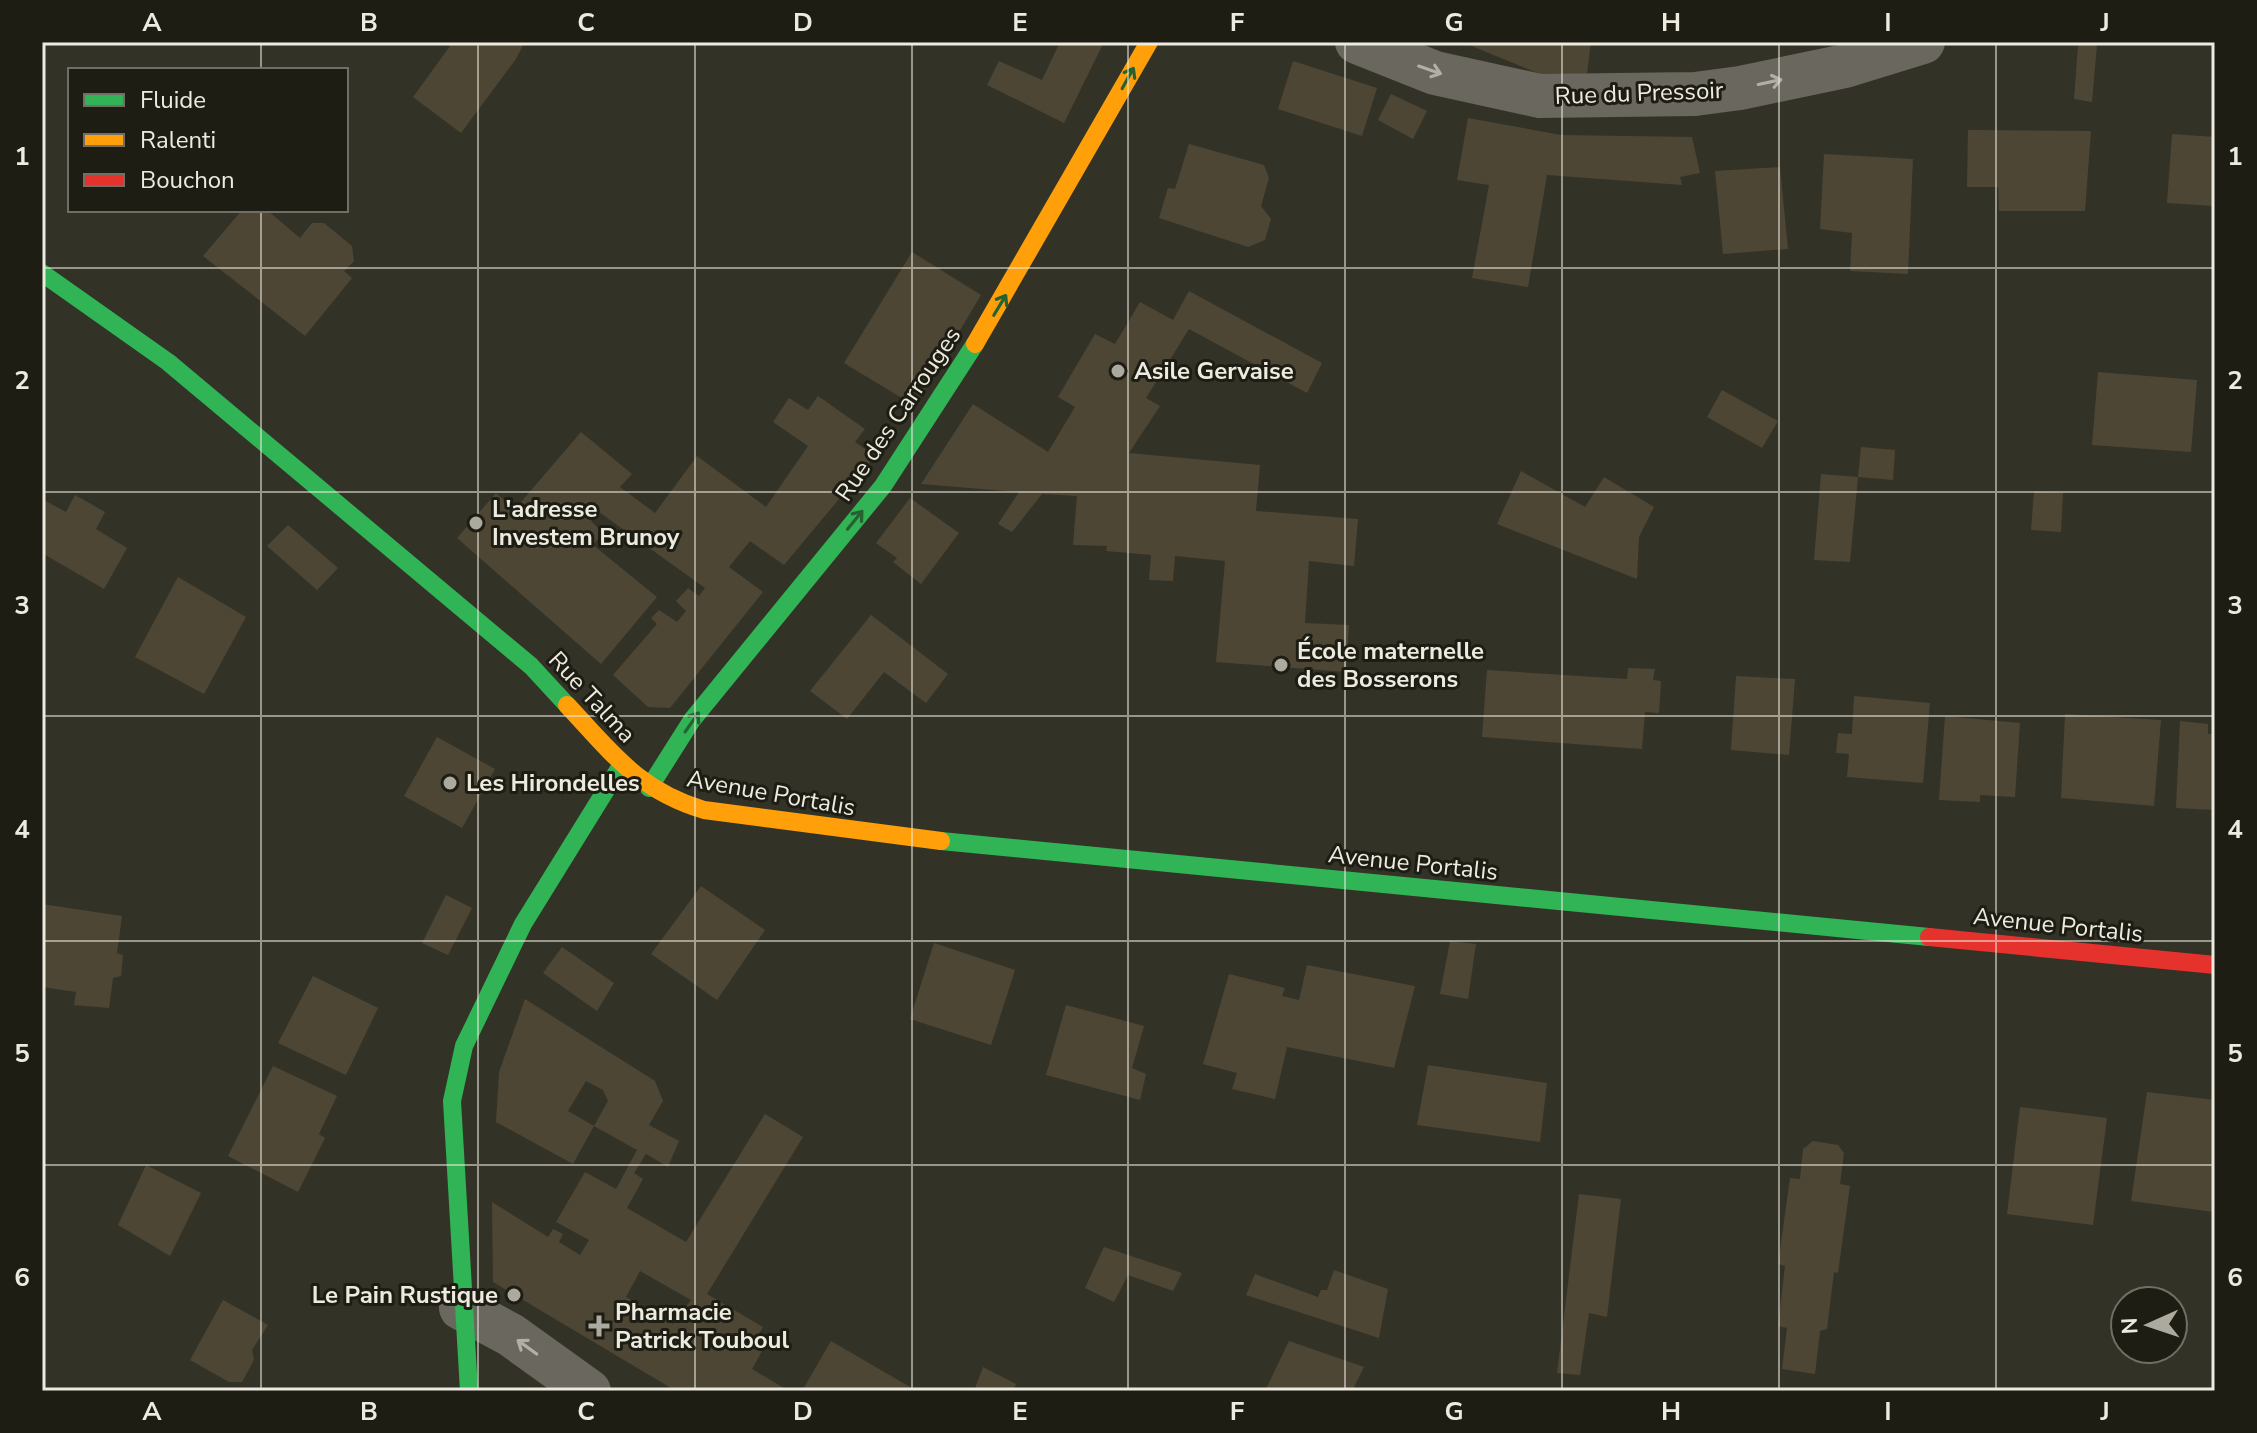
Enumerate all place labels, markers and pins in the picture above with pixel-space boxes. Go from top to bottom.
place label: Asile Gervaise [1134,355,1294,387]
marker: Asile Gervaise [1109,362,1127,380]
place label: L'adresse Investem Brunoy [492,493,680,553]
marker: L'adresse Investem Brunoy [467,514,485,532]
place label: École maternelle des Bosserons [1297,635,1484,695]
marker: École maternelle des Bosserons [1272,656,1290,674]
place label: Les Hirondelles [466,767,640,799]
marker: Les Hirondelles [441,774,459,792]
place label: Le Pain Rustique [312,1279,498,1311]
marker: Le Pain Rustique [505,1286,523,1304]
place label: Pharmacie Patrick Touboul [615,1296,790,1356]
marker: Pharmacie Patrick Touboul [590,1317,608,1335]

